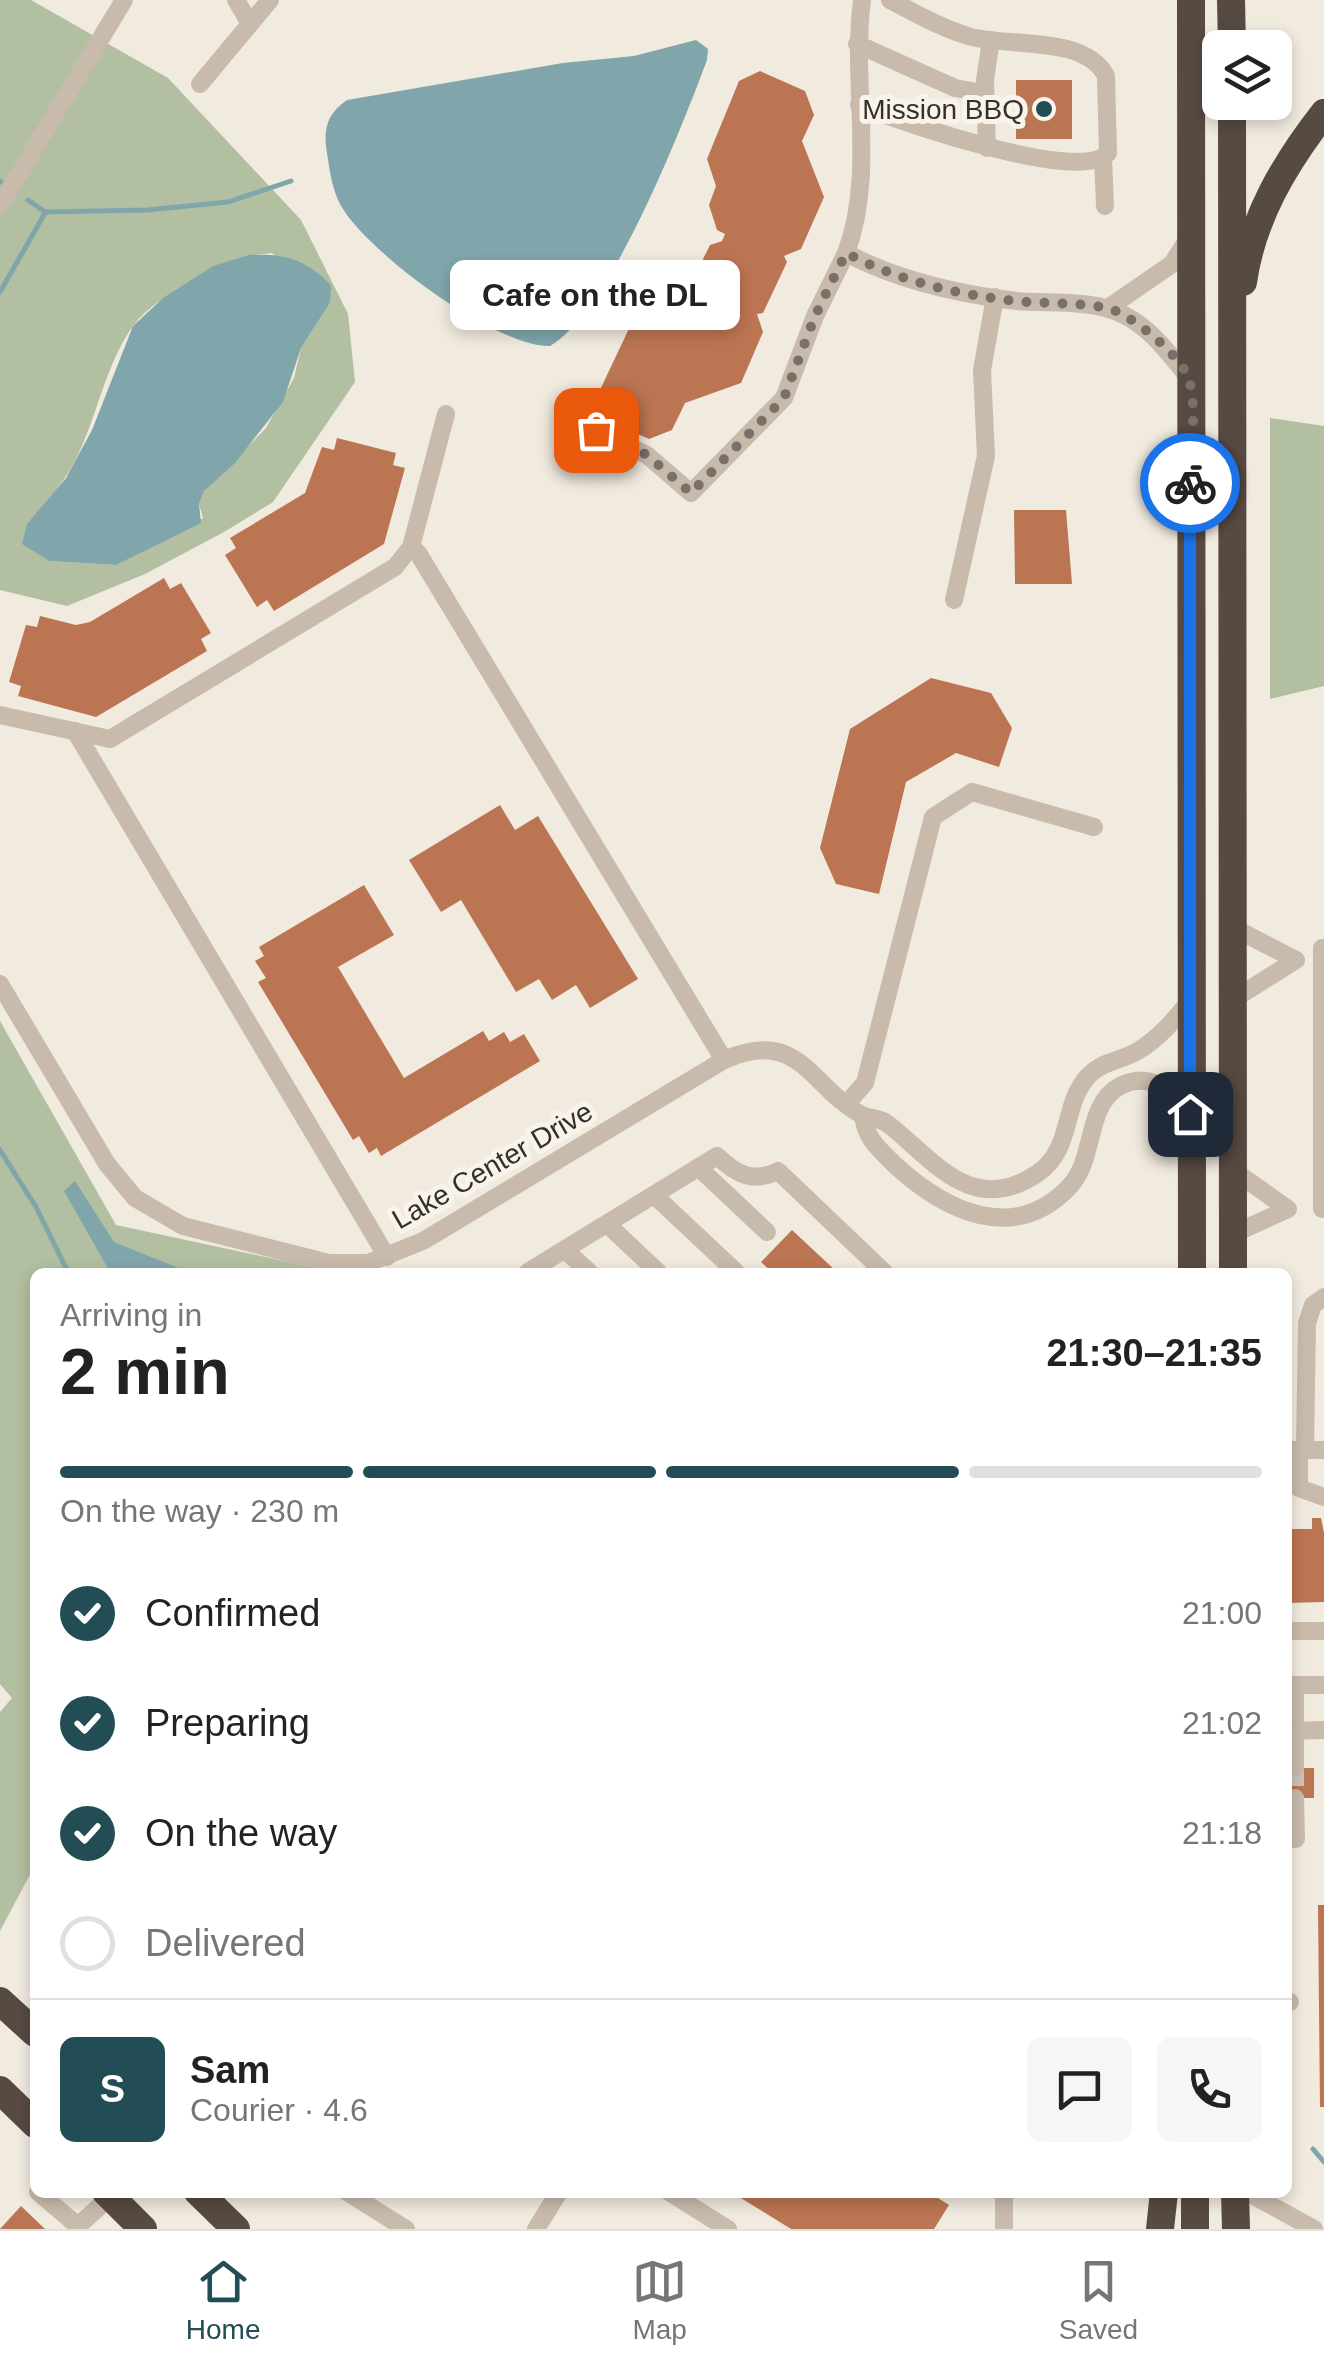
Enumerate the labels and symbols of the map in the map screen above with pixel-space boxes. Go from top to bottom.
place label: Mission BBQ [862,94,1024,125]
marker: Mission BBQ [1033,98,1055,120]
callout: Cafe on the DL [451,260,741,330]
pin [554,388,639,473]
courier [1140,433,1240,533]
pin [1148,1072,1233,1157]
street label: Lake Center Drive [387,1096,598,1235]

